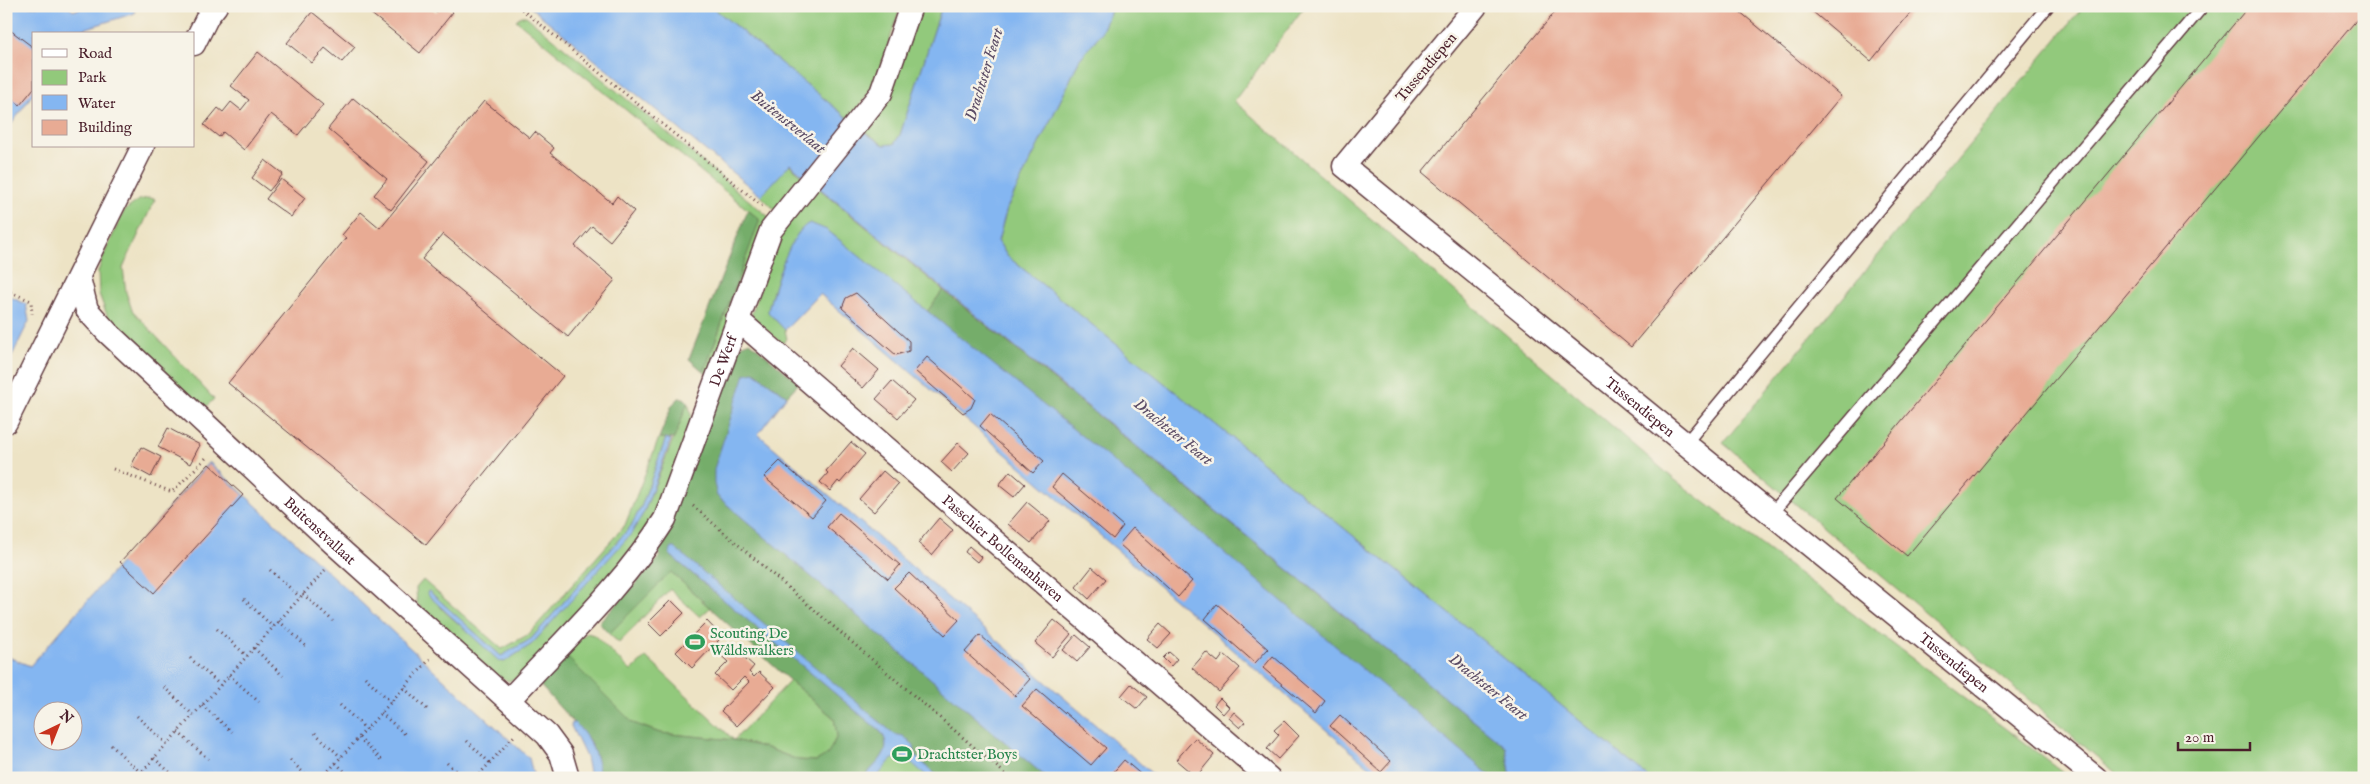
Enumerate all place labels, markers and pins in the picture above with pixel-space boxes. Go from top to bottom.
place label: Scouting De Wâldswalkers [710,624,794,660]
sports icon: Scouting De Wâldswalkers [684,631,706,653]
sports icon: Drachtster Boys [891,743,913,765]
place label: Drachtster Boys [917,745,1017,764]

